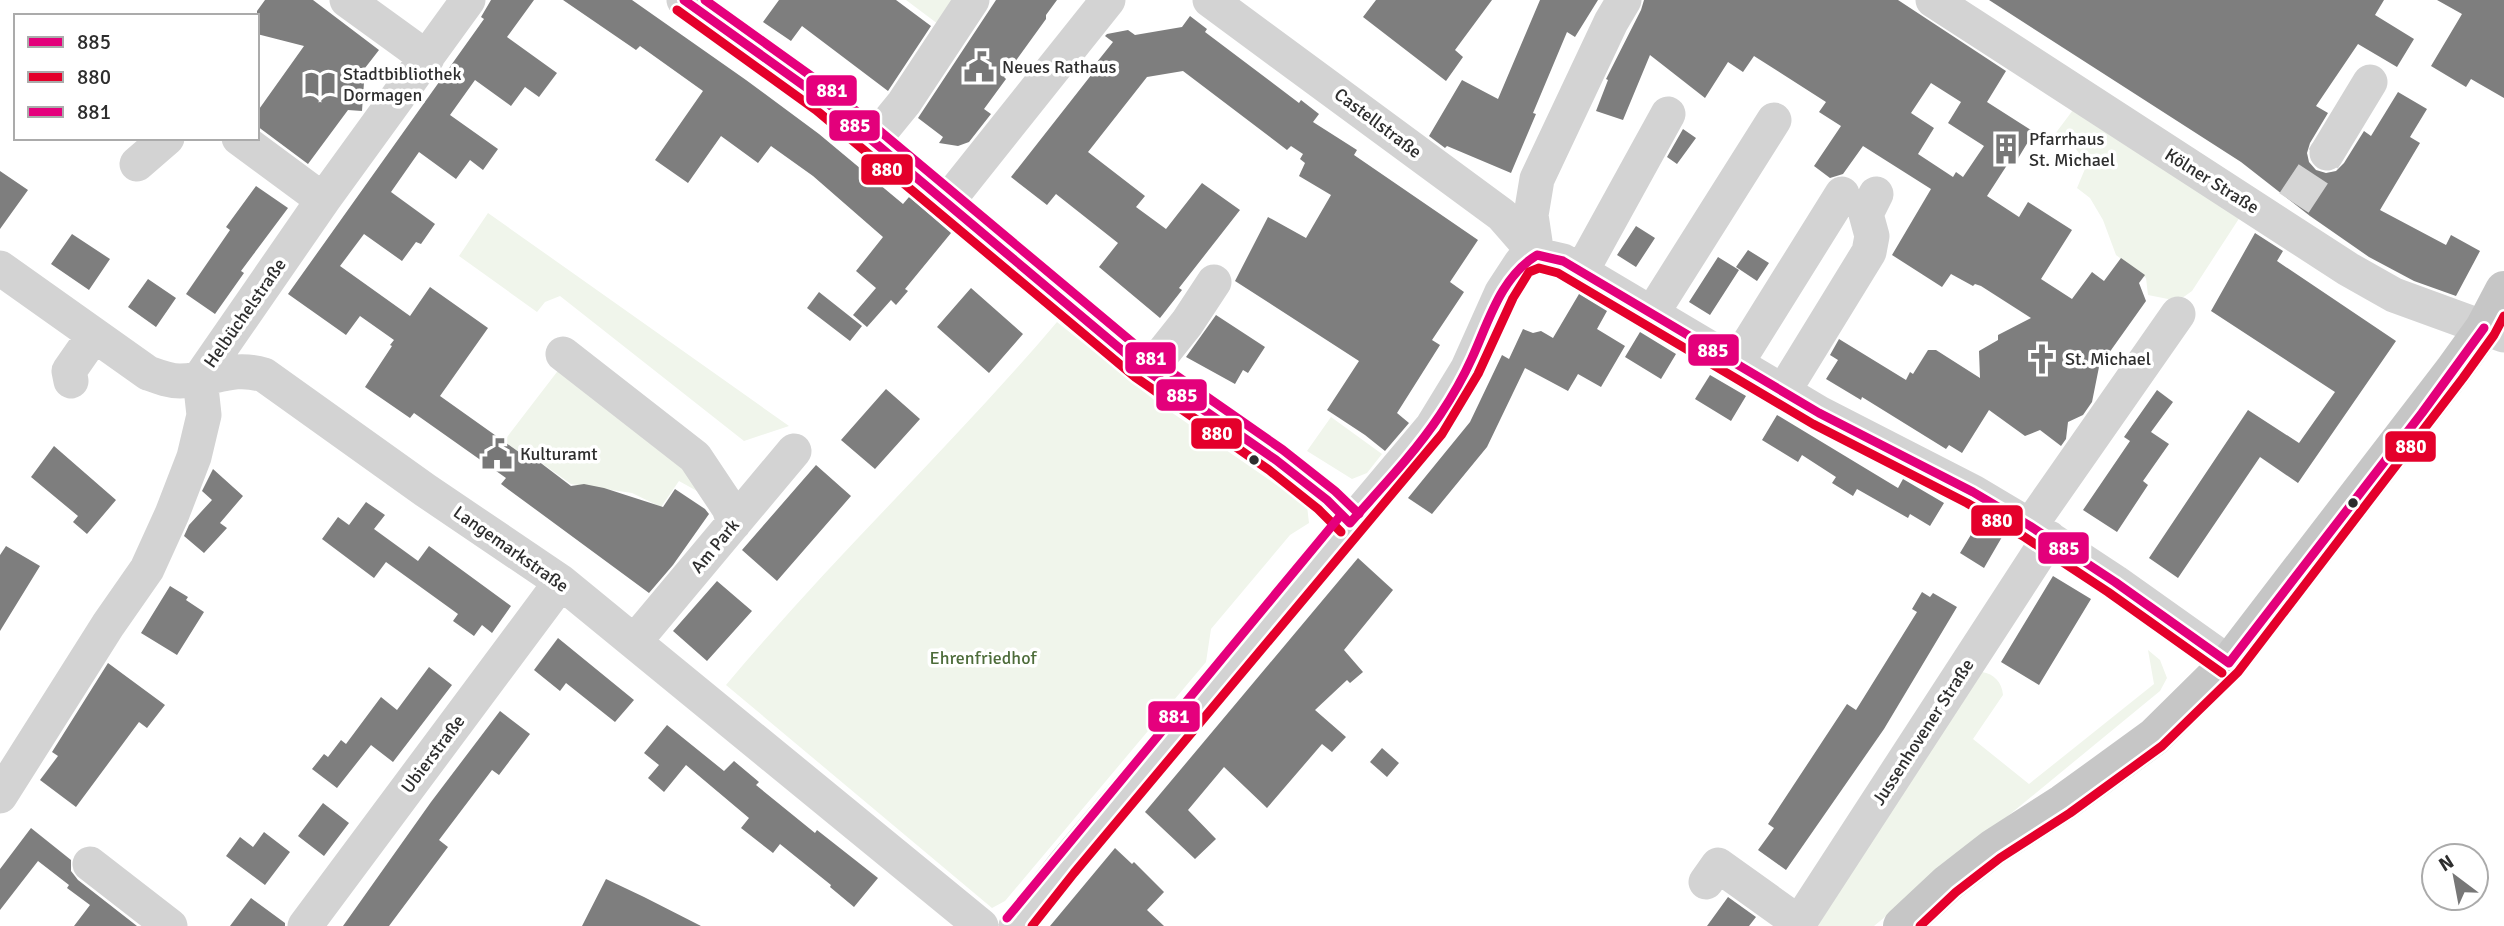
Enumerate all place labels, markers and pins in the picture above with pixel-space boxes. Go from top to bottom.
public building icon: Neues Rathaus [962,50,996,84]
place label: Neues Rathaus [1002,56,1117,78]
place label: Stadtbibliothek Dormagen [343,63,461,106]
library icon: Stadtbibliothek Dormagen [303,67,337,101]
place label: Pfarrhaus St. Michael [2029,128,2115,171]
building icon: Pfarrhaus St. Michael [1989,132,2023,166]
church icon: St. Michael [2025,342,2059,376]
place label: St. Michael [2065,348,2151,370]
public building icon: Kulturamt [480,437,514,471]
place label: Kulturamt [520,443,598,465]
unlabelled marker [1247,453,1261,467]
unlabelled marker [2346,496,2360,510]

